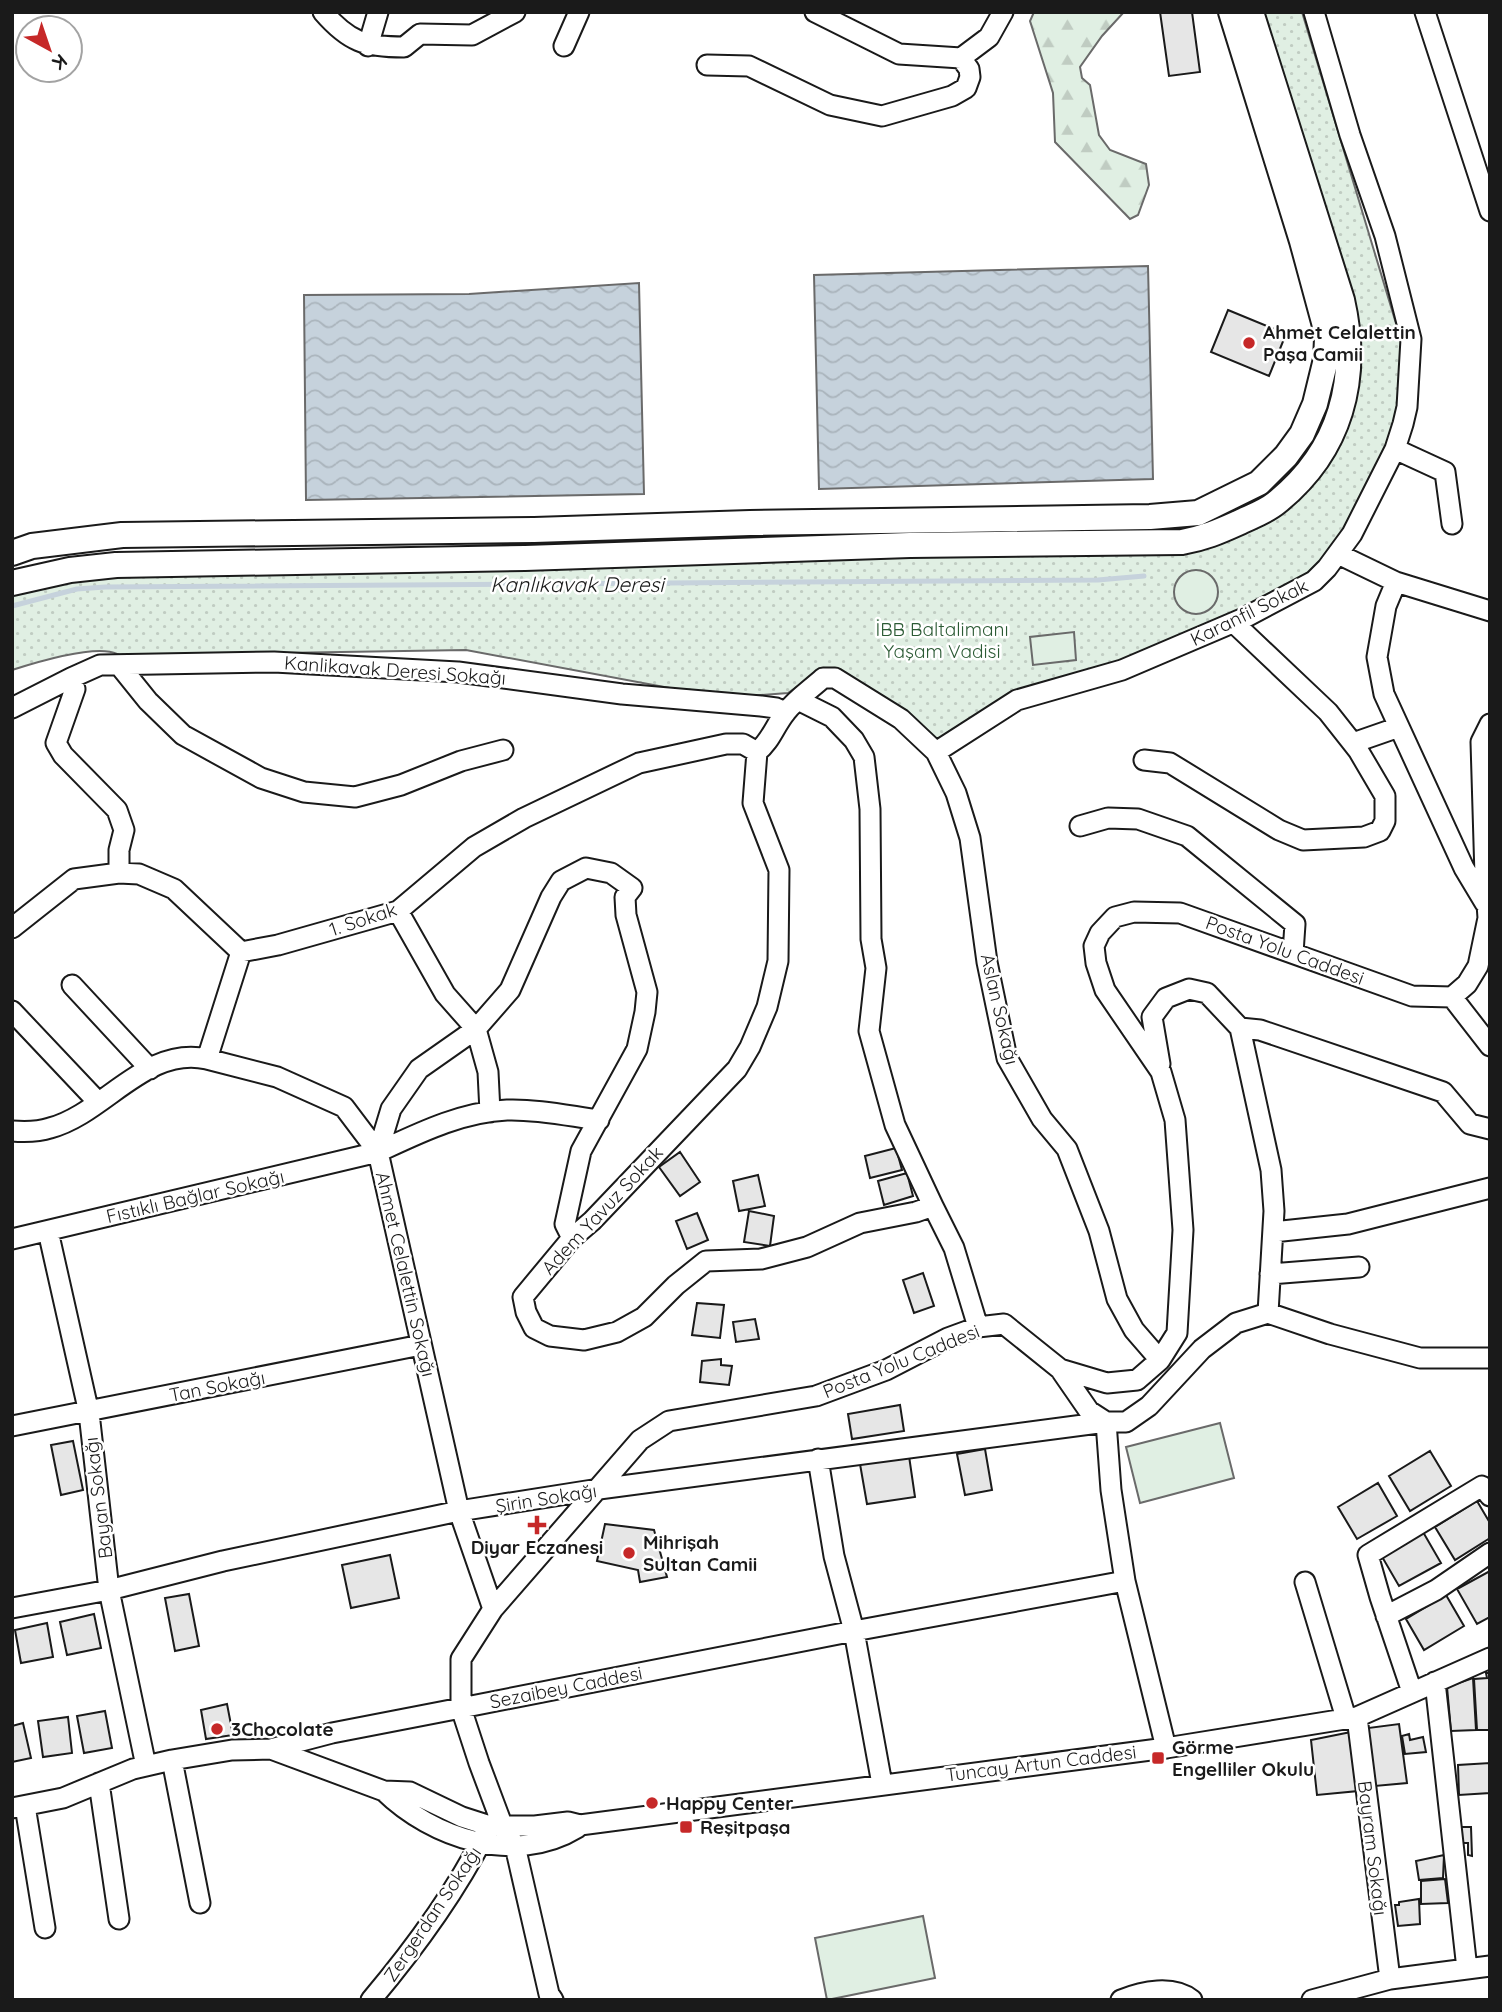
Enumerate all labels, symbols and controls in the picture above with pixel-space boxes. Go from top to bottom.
north arrow [14,14,84,84]
text: K [47,49,72,75]
place label: Ahmet Celalettin Paşa Camii [1263,320,1416,366]
marker: Ahmet Celalettin Paşa Camii [1241,335,1257,351]
water label: Kanlıkavak Deresi [490,571,666,597]
street label: Karanfil Sokak [1186,573,1312,651]
park label: İBB Baltalimanı Yaşam Vadisi [875,617,1009,663]
street label: Kanlikavak Deresi Sokağı [283,650,507,690]
street label: 1. Sokak [326,897,400,941]
street label: Posta Yolu Caddesi [1202,910,1368,990]
street label: Aslan Sokağı [976,951,1024,1067]
street label: Adem Yavuz Sokak [536,1141,668,1279]
street label: Fıstıklı Bağlar Sokağı [104,1164,286,1228]
street label: Ahmet Celalettin Sokağı [371,1169,441,1379]
street label: Posta Yolu Caddesi [819,1319,983,1403]
street label: Tan Sokağı [167,1365,267,1407]
street label: Bayan Sokağı [79,1436,117,1560]
street label: Şirin Sokağı [494,1478,598,1518]
marker: Diyar Eczanesi [529,1517,545,1533]
place label: Mihrişah Sultan Camii [643,1530,757,1576]
place label: Diyar Eczanesi [471,1535,603,1559]
marker: Mihrişah Sultan Camii [621,1545,637,1561]
street label: Sezaibey Caddesi [488,1660,644,1714]
place label: 3Chocolate [231,1717,334,1741]
marker: 3Chocolate [209,1721,225,1737]
place label: Görme Engelliler Okulu [1172,1735,1314,1781]
street label: Tuncay Artun Caddesi [944,1739,1138,1787]
marker: Görme Engelliler Okulu [1150,1750,1166,1766]
street label: Bayram Sokağı [1353,1779,1393,1917]
place label: Happy Center [666,1791,794,1815]
marker: Happy Center [644,1795,660,1811]
place label: Reşitpaşa [700,1815,791,1839]
marker: Reşitpaşa [678,1819,694,1835]
street label: Zergerdan Sokağı [378,1842,486,1986]

